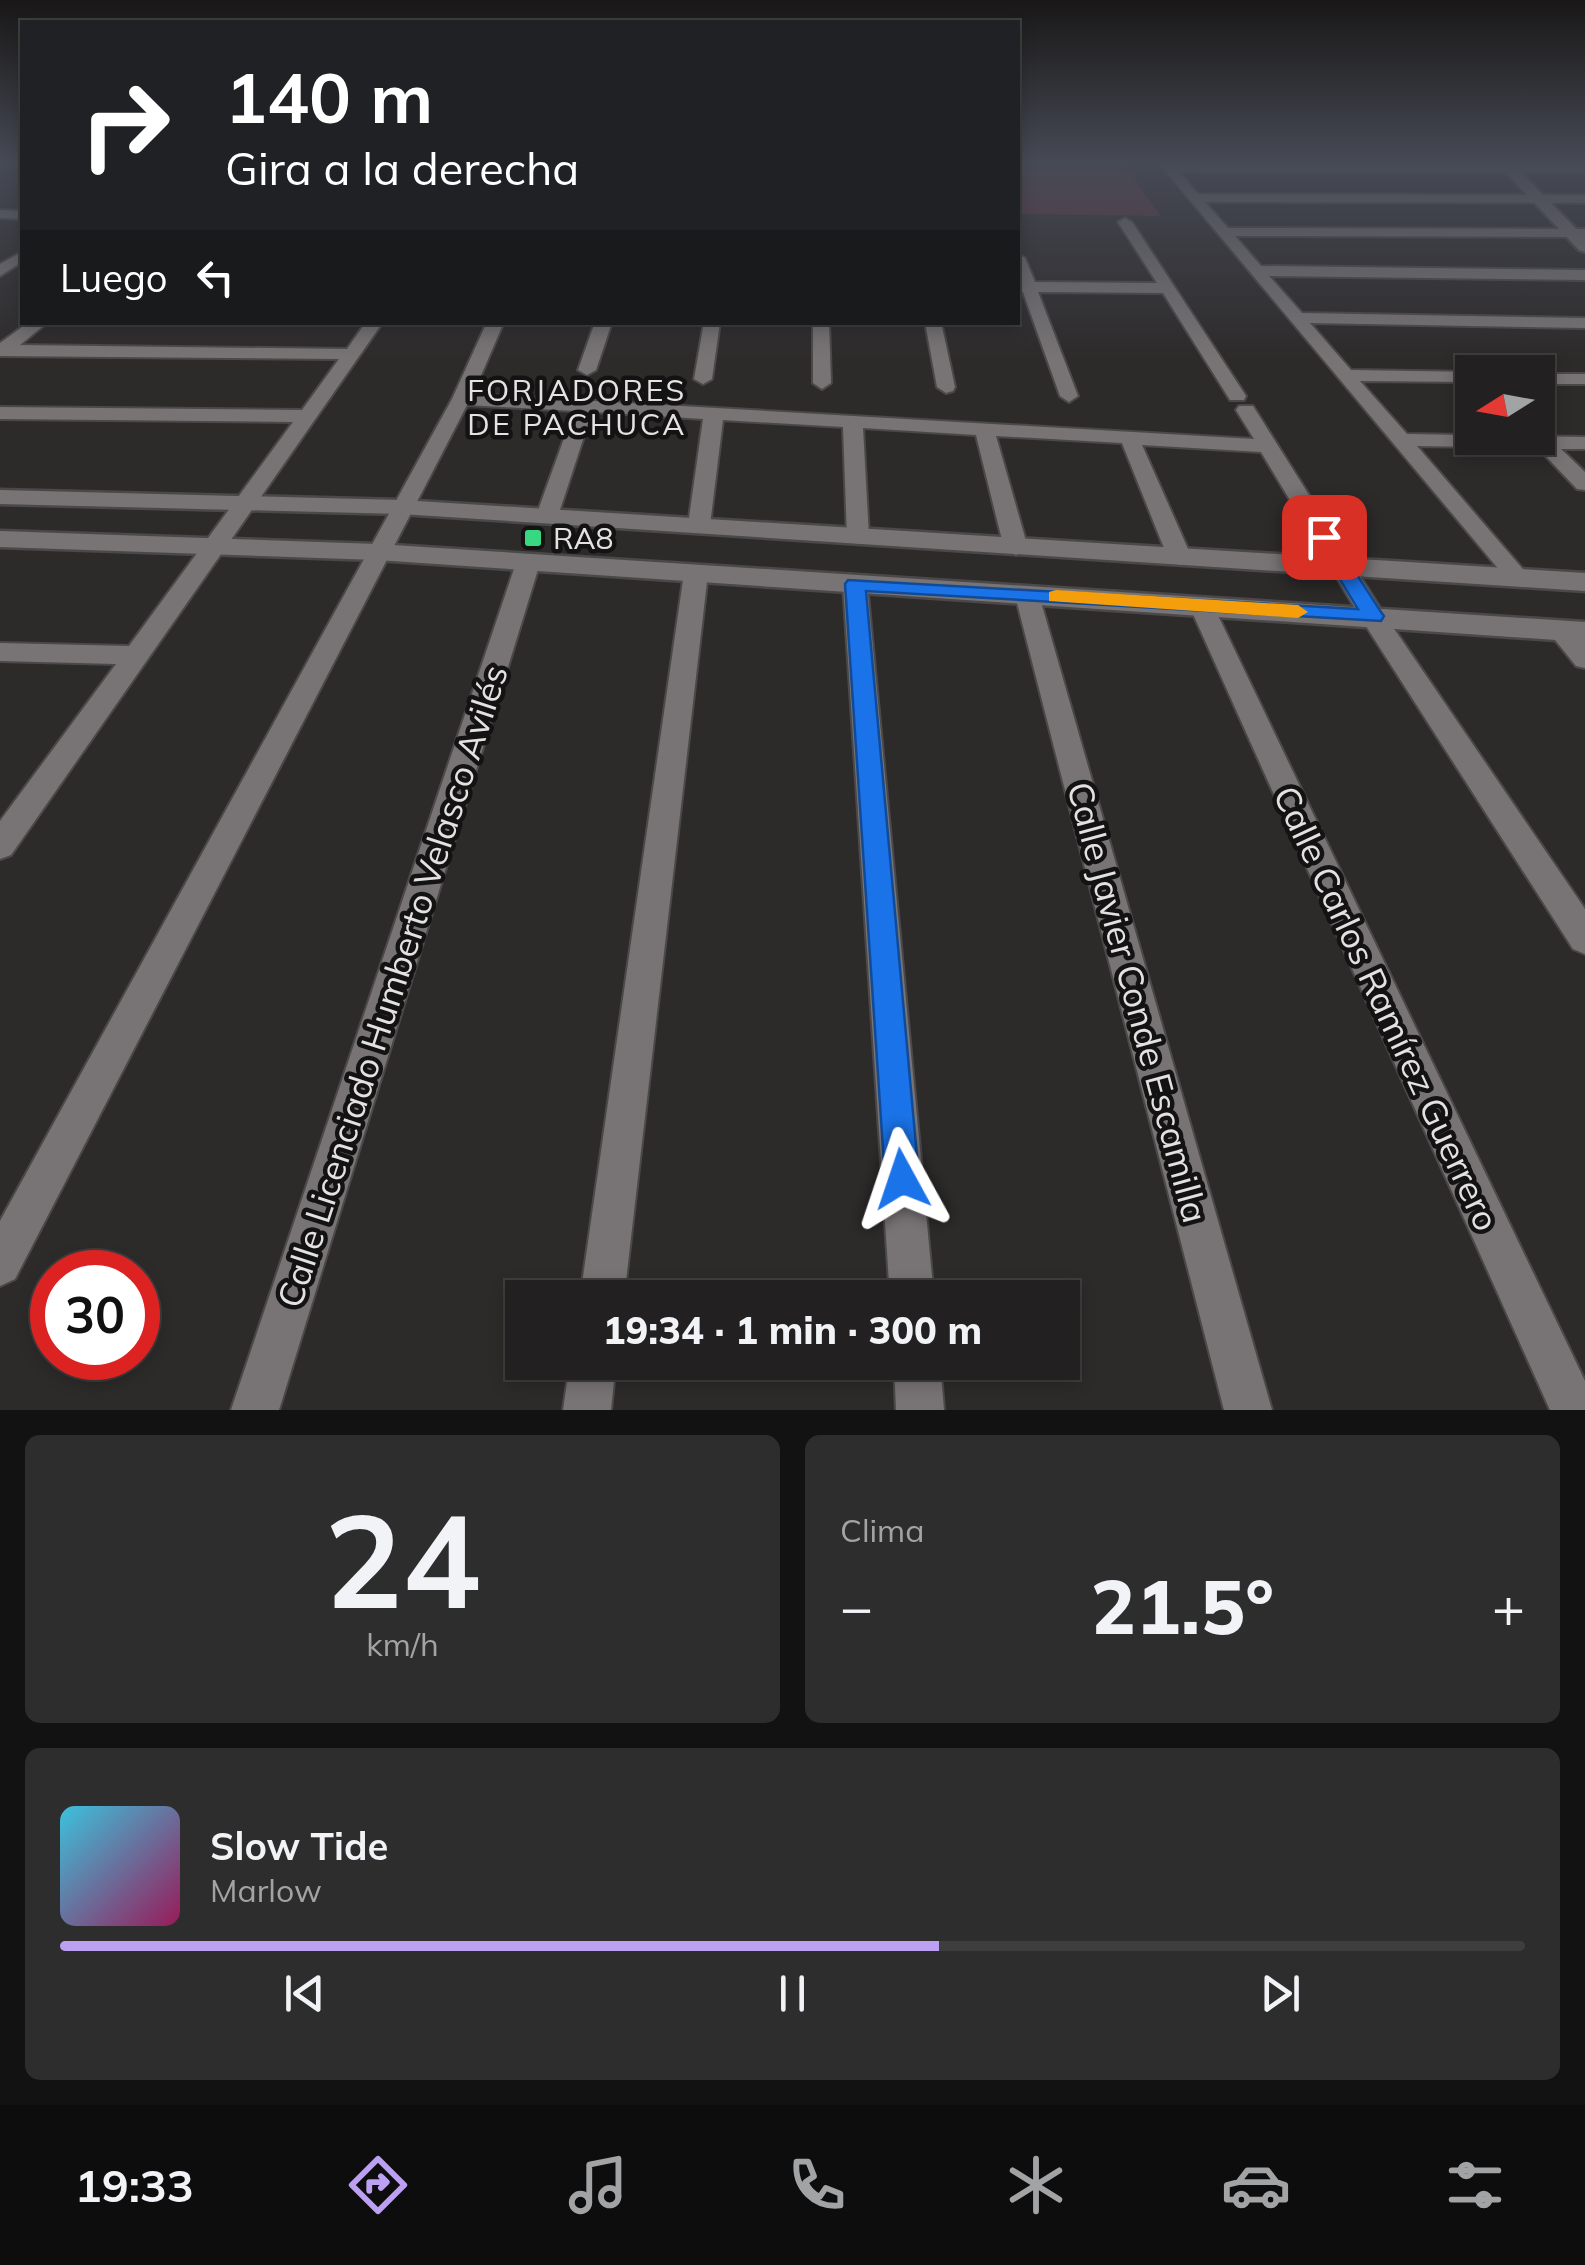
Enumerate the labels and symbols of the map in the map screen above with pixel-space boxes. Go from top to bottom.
north arrow [1455,355,1555,455]
district label: FORJADORES DE PACHUCA [467,371,687,443]
pin [1282,495,1367,580]
place label: RA8 [553,519,613,557]
marker: RA8 [522,527,544,549]
street label: Calle Licenciado Humberto Velasco Avilés [267,659,517,1313]
street label: Calle Javier Conde Escamilla [1058,777,1218,1227]
street label: Calle Carlos Ramírez Guerrero [1264,779,1510,1237]
position arrow [850,1127,954,1231]
speed limit sign: 30 [30,1250,160,1380]

